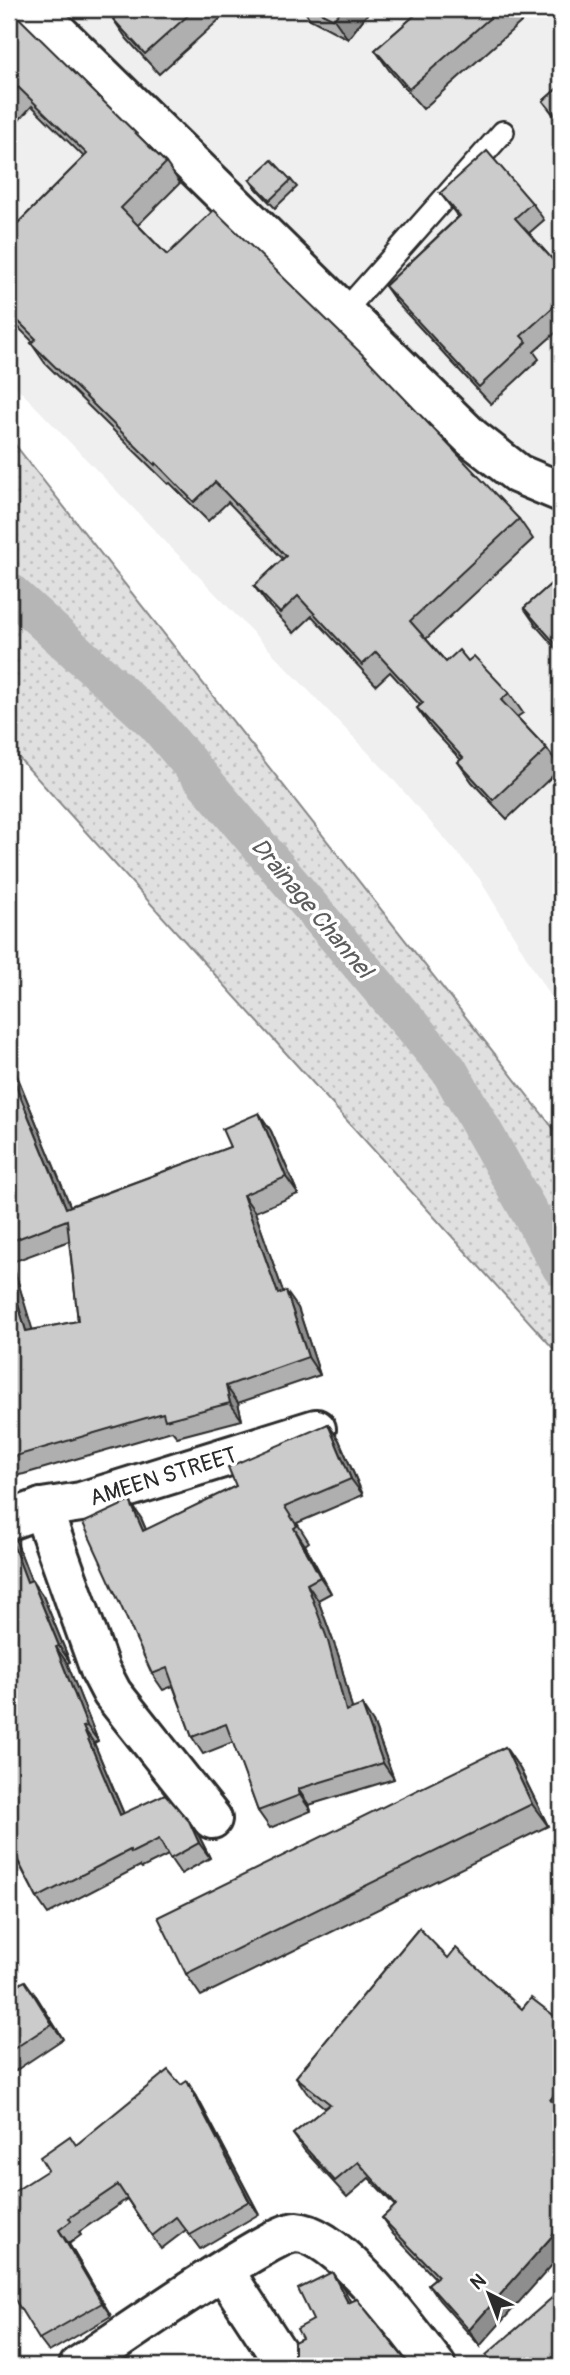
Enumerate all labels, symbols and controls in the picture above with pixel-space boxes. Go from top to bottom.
water label: Drainage Channel [245,832,380,986]
street label: AMEEN STREET [86,1440,241,1513]
north arrow [454,2260,524,2330]
text: N [465,2269,491,2295]

